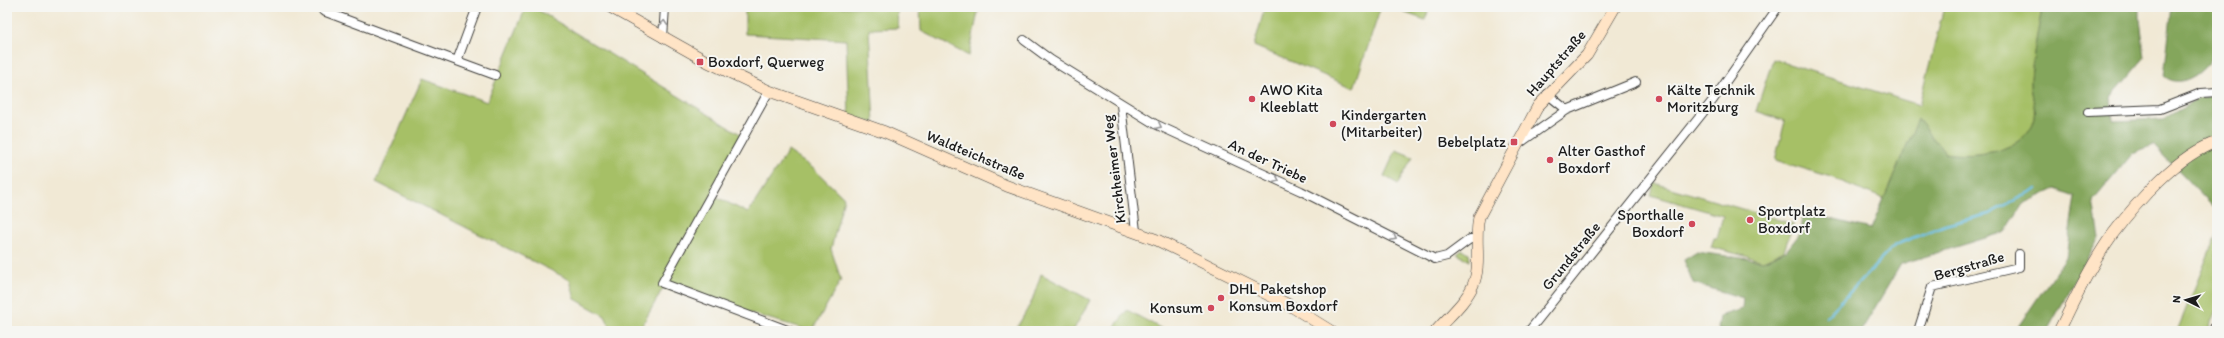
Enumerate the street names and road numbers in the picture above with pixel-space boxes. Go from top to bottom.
street label: Hauptstraße [1522,26,1590,100]
street label: Kirchheimer Weg [1098,113,1130,224]
street label: Waldteichstraße [924,126,1028,184]
street label: An der Triebe [1226,135,1310,187]
street label: Grundstraße [1538,218,1604,294]
street label: Bergstraße [1932,247,2006,285]

